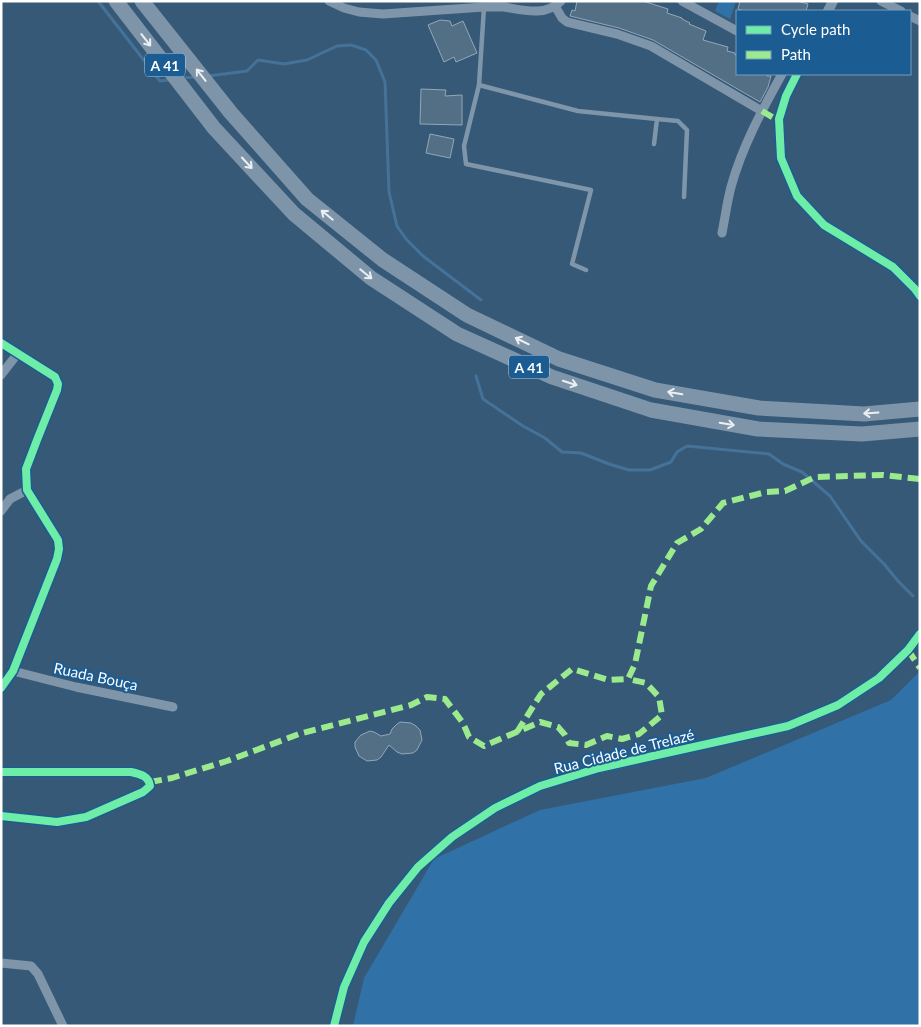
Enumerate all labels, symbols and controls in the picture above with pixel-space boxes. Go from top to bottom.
legend [736,10,911,75]
text: Cycle path [781,20,850,38]
one-way arrow [140,33,151,46]
text: Path [781,45,811,63]
road number: A 41 [145,54,185,76]
one-way arrow [195,69,206,82]
one-way arrow [241,157,253,170]
one-way arrow [321,210,334,221]
one-way arrow [359,268,372,279]
one-way arrow [515,336,530,345]
road number: A 41 [509,356,549,378]
one-way arrow [562,379,577,388]
one-way arrow [668,388,684,398]
one-way arrow [863,408,879,417]
one-way arrow [719,419,735,429]
street label: Ruada Bouça [52,658,140,694]
street label: Rua Cidade de Trelazé [552,725,696,777]

